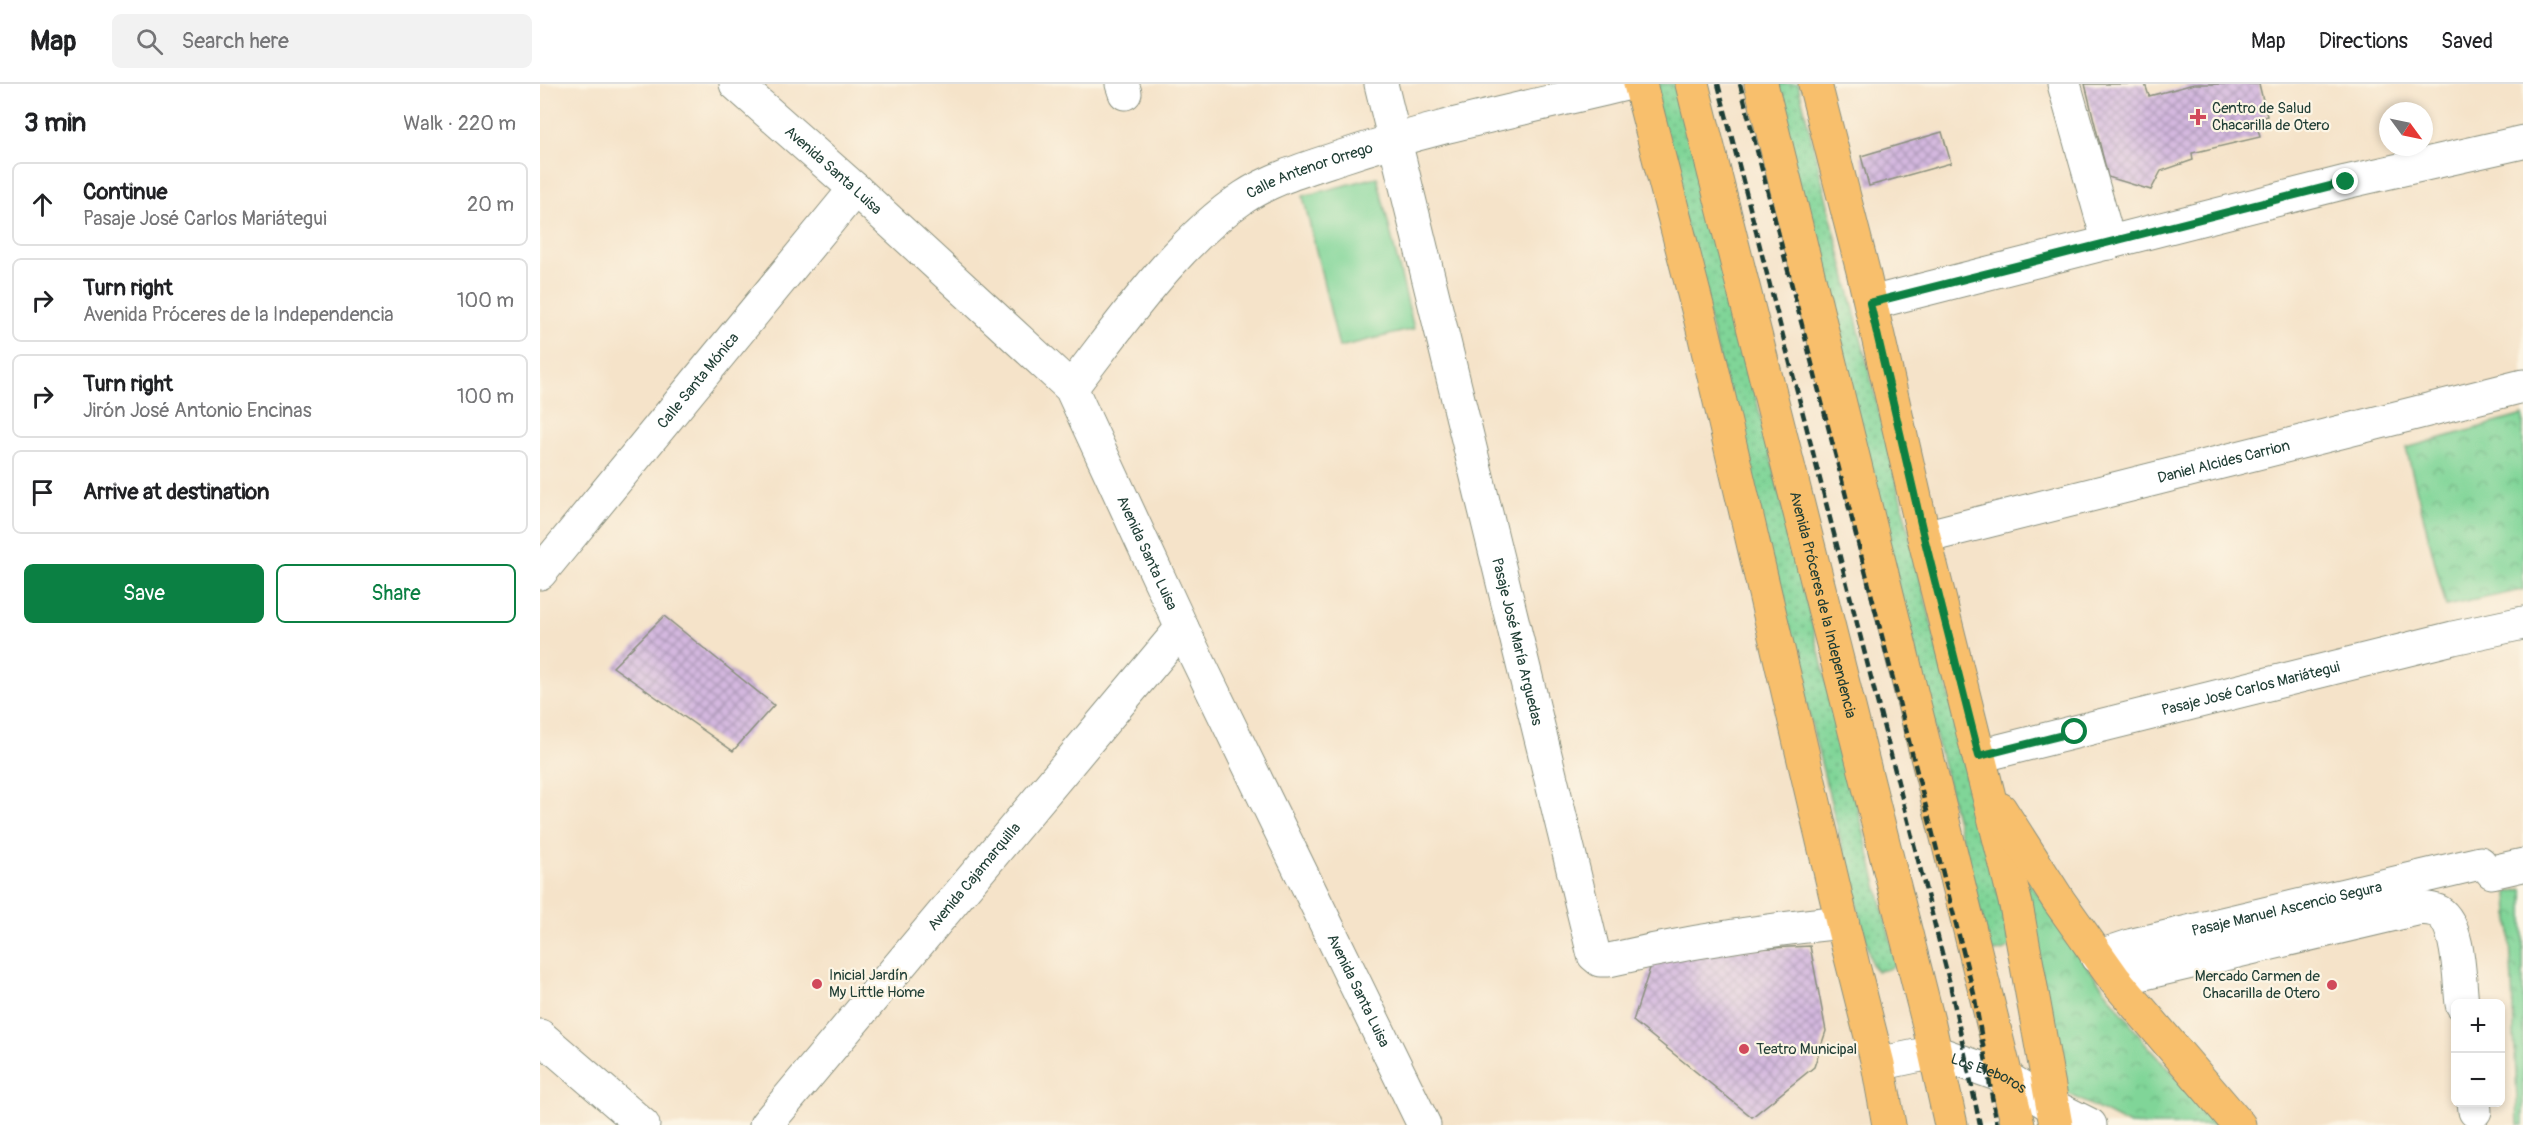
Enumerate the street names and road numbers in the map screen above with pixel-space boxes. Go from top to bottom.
street label: Avenida Santa Luisa [780,122,886,219]
street label: Calle Antenor Orrego [1243,138,1375,203]
street label: Calle Santa Mónica [653,329,743,433]
street label: Daniel Alcides Carrion [2156,436,2292,488]
street label: Avenida Próceres de la Independencia [1785,489,1860,720]
street label: Avenida Santa Luisa [1112,493,1181,613]
street label: Pasaje José María Arguedas [1487,556,1547,728]
street label: Pasaje José Carlos Mariátegui [2160,657,2342,720]
street label: Avenida Cajamarquilla [924,819,1025,935]
street label: Pasaje Manuel Ascencio Segura [2190,877,2384,941]
street label: Avenida Santa Luisa [1322,931,1394,1051]
street label: Los Eleboros [1948,1049,2030,1098]

